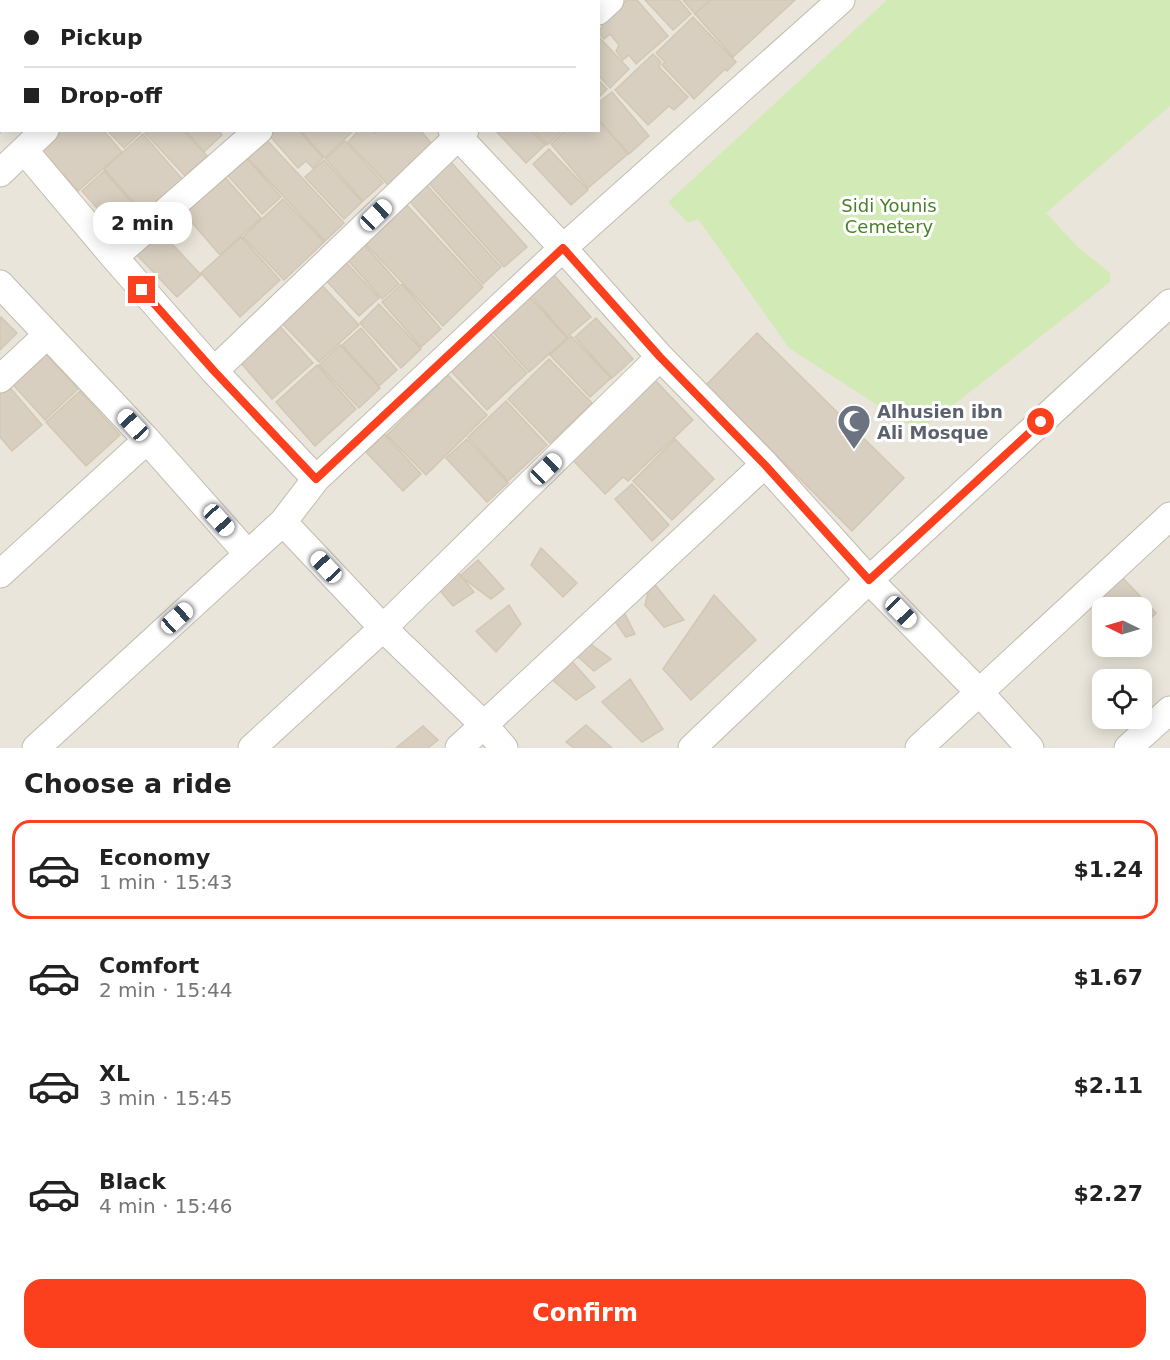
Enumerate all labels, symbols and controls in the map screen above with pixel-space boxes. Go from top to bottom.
text: Pickup [60,25,143,50]
text: Drop-off [60,83,162,108]
park label: Sidi Younis Cemetery [841,195,937,237]
car [357,196,395,234]
callout: 2 min [92,203,192,245]
text: 2 min [111,211,174,235]
route end [128,276,155,303]
place label: Alhusien ibn Ali Mosque [877,401,1003,443]
mosque icon: Alhusien ibn Ali Mosque [836,403,872,450]
car [114,406,152,444]
route start [1027,408,1054,435]
car [527,450,565,488]
car [200,501,238,539]
car [307,548,345,586]
car [882,593,920,631]
north arrow [1092,597,1152,657]
map controls [1092,597,1152,729]
car [158,599,196,637]
button: locate [1092,669,1152,729]
text: Choose a ride [24,768,232,799]
icon: car [27,843,81,897]
text: Economy [99,845,210,870]
text: $1.24 [1073,857,1143,882]
text: 1 min · 15:43 [99,870,233,894]
icon: car [27,951,81,1005]
text: Comfort [99,953,199,978]
text: $1.67 [1073,965,1143,990]
text: 2 min · 15:44 [99,978,233,1002]
icon: car [27,1059,81,1113]
text: XL [99,1061,130,1086]
text: $2.11 [1073,1073,1143,1098]
text: 3 min · 15:45 [99,1086,233,1110]
icon: car [27,1167,81,1221]
text: Black [99,1169,166,1194]
text: $2.27 [1073,1181,1143,1206]
text: 4 min · 15:46 [99,1194,233,1218]
button: Confirm [24,1279,1146,1348]

